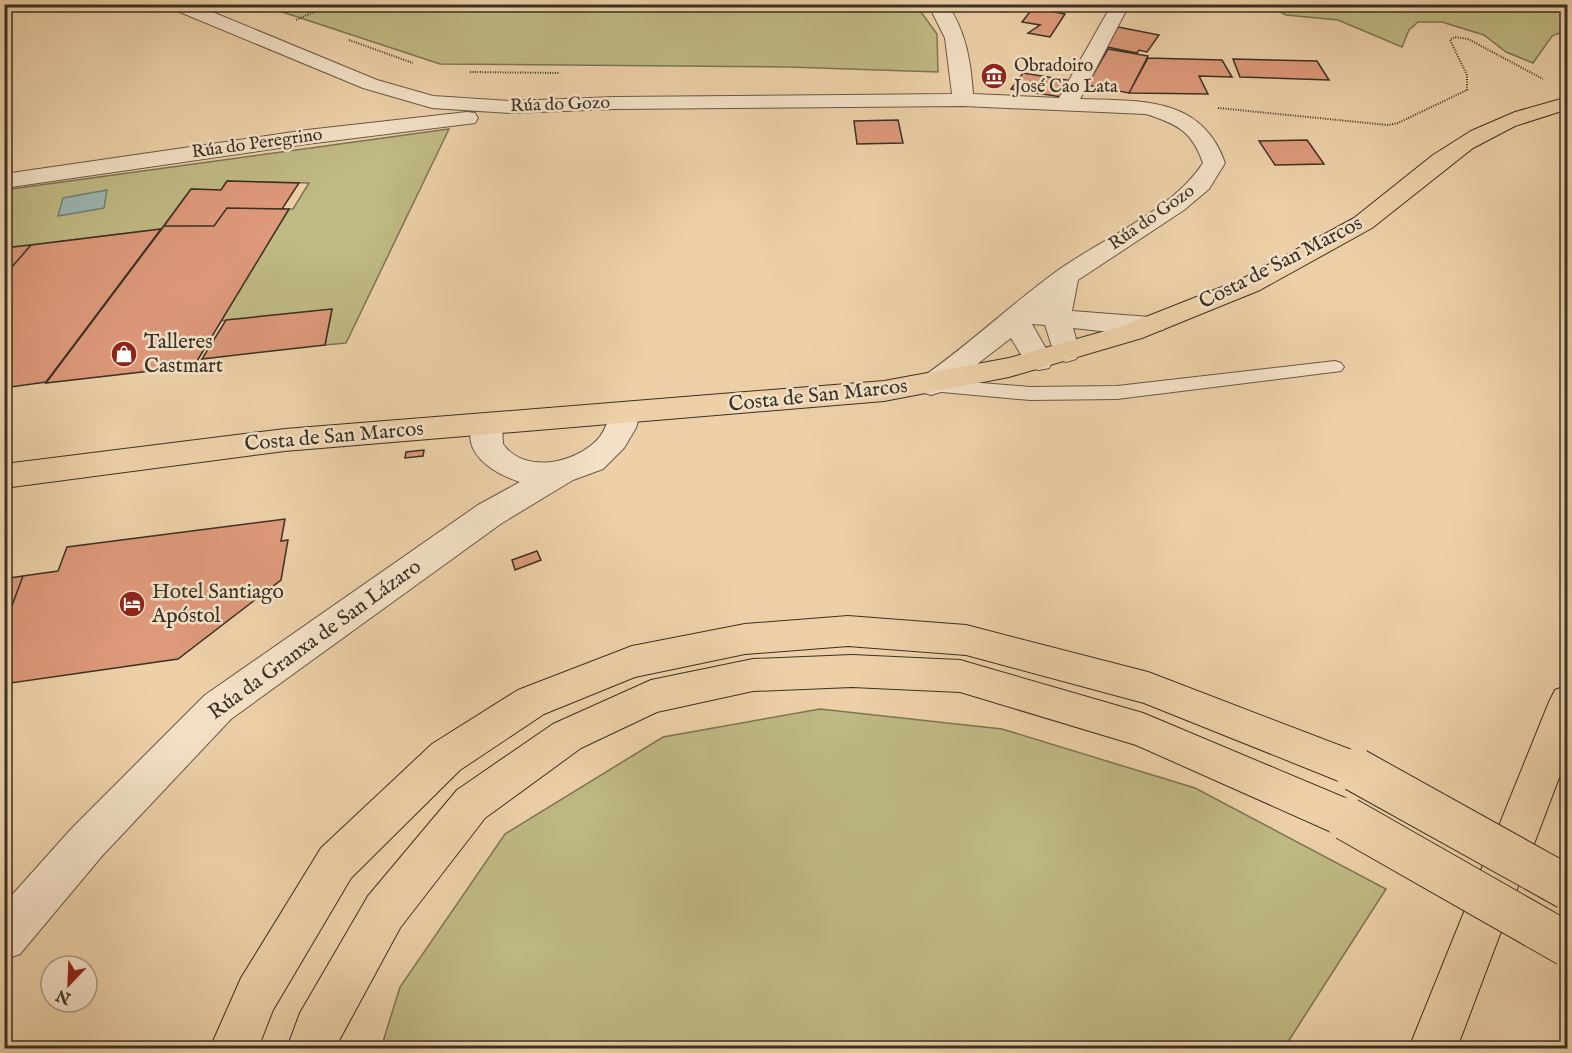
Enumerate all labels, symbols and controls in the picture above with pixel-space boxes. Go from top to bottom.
place label: Obradoiro José Cao Lata [1012,55,1118,99]
museum icon: Obradoiro José Cao Lata [979,61,1009,91]
street label: Rúa do Gozo [510,92,611,118]
street label: Rúa do Peregrino [190,123,324,165]
street label: Rúa do Gozo [1104,180,1200,256]
street label: Costa de San Marcos [1195,210,1367,316]
place label: Talleres Castmart [144,329,223,380]
shop icon: Talleres Castmart [109,339,139,369]
street label: Costa de San Marcos [727,373,909,419]
street label: Costa de San Marcos [243,416,425,458]
street label: Rúa da Granxa de San Lázaro [203,554,427,726]
place label: Hotel Santiago Apóstol [151,579,284,630]
hotel icon: Hotel Santiago Apóstol [117,589,147,619]
north arrow [39,954,99,1014]
text: N [53,984,75,1008]

